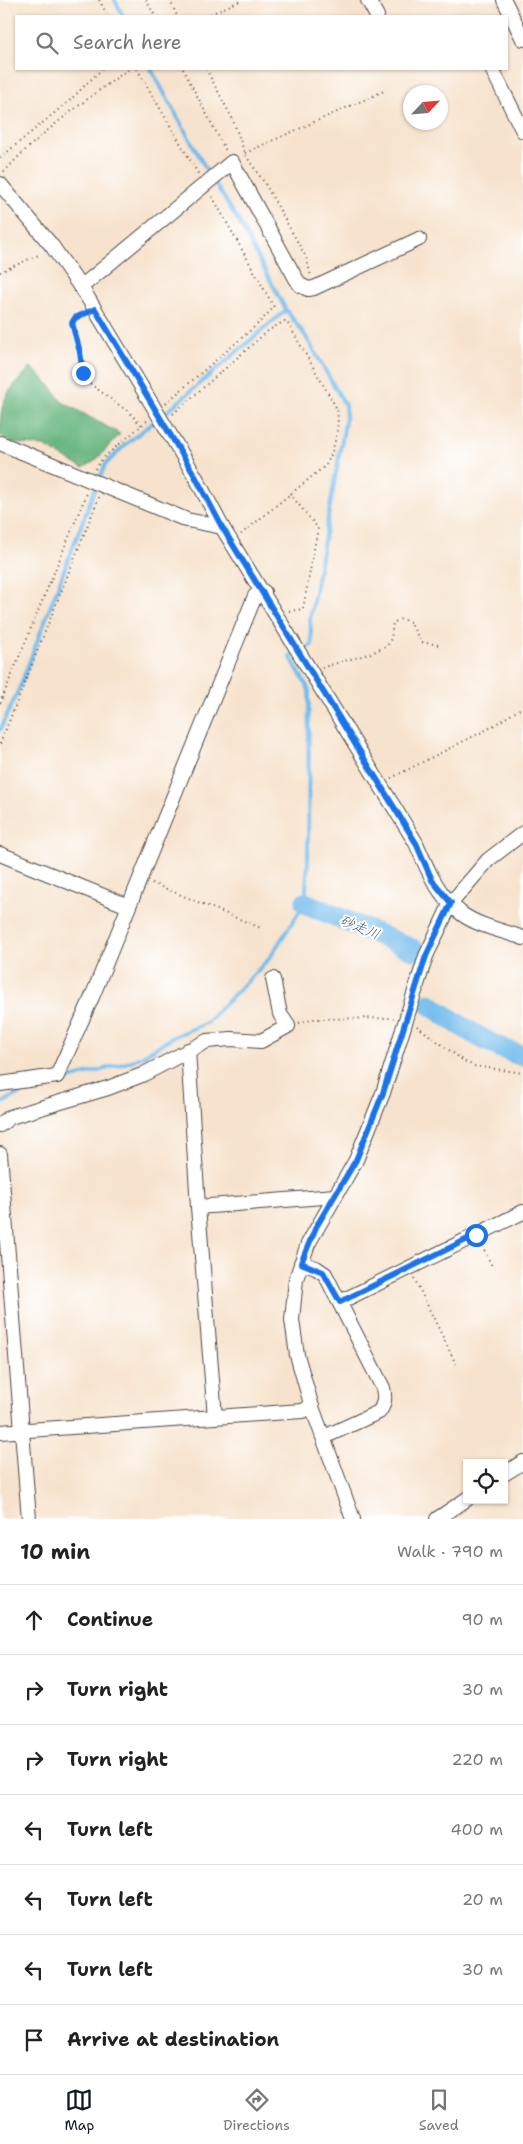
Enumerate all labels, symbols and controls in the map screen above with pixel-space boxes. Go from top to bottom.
search box [15,15,508,70]
icon: search [33,29,61,57]
text: Search here [73,30,182,55]
north arrow [403,85,448,130]
route end [72,362,95,385]
water label: 砂走川 [337,911,383,943]
route start [465,1224,488,1247]
map controls [463,1459,508,1504]
button: locate [463,1459,508,1504]
text: 10 min [20,1538,90,1566]
text: Walk · 790 m [397,1541,503,1562]
icon: ahead [20,1606,48,1634]
text: Continue [67,1607,153,1632]
text: 90 m [462,1609,503,1630]
icon: right [20,1676,48,1704]
text: Turn right [67,1677,168,1702]
text: 30 m [462,1679,503,1700]
icon: right [20,1746,48,1774]
text: Turn right [67,1747,168,1772]
text: 220 m [451,1749,503,1770]
icon: left [20,1816,48,1844]
text: Turn left [67,1817,153,1842]
text: 400 m [450,1819,503,1840]
icon: left [20,1886,48,1914]
text: Turn left [67,1887,153,1912]
text: 20 m [462,1889,503,1910]
icon: left [20,1956,48,1984]
text: Turn left [67,1957,153,1982]
text: 30 m [462,1959,503,1980]
icon: arrive [20,2026,48,2054]
text: Arrive at destination [67,2027,279,2052]
tab: Map [64,2086,94,2134]
tab: Directions [223,2086,290,2134]
tab: Saved [419,2086,459,2134]

